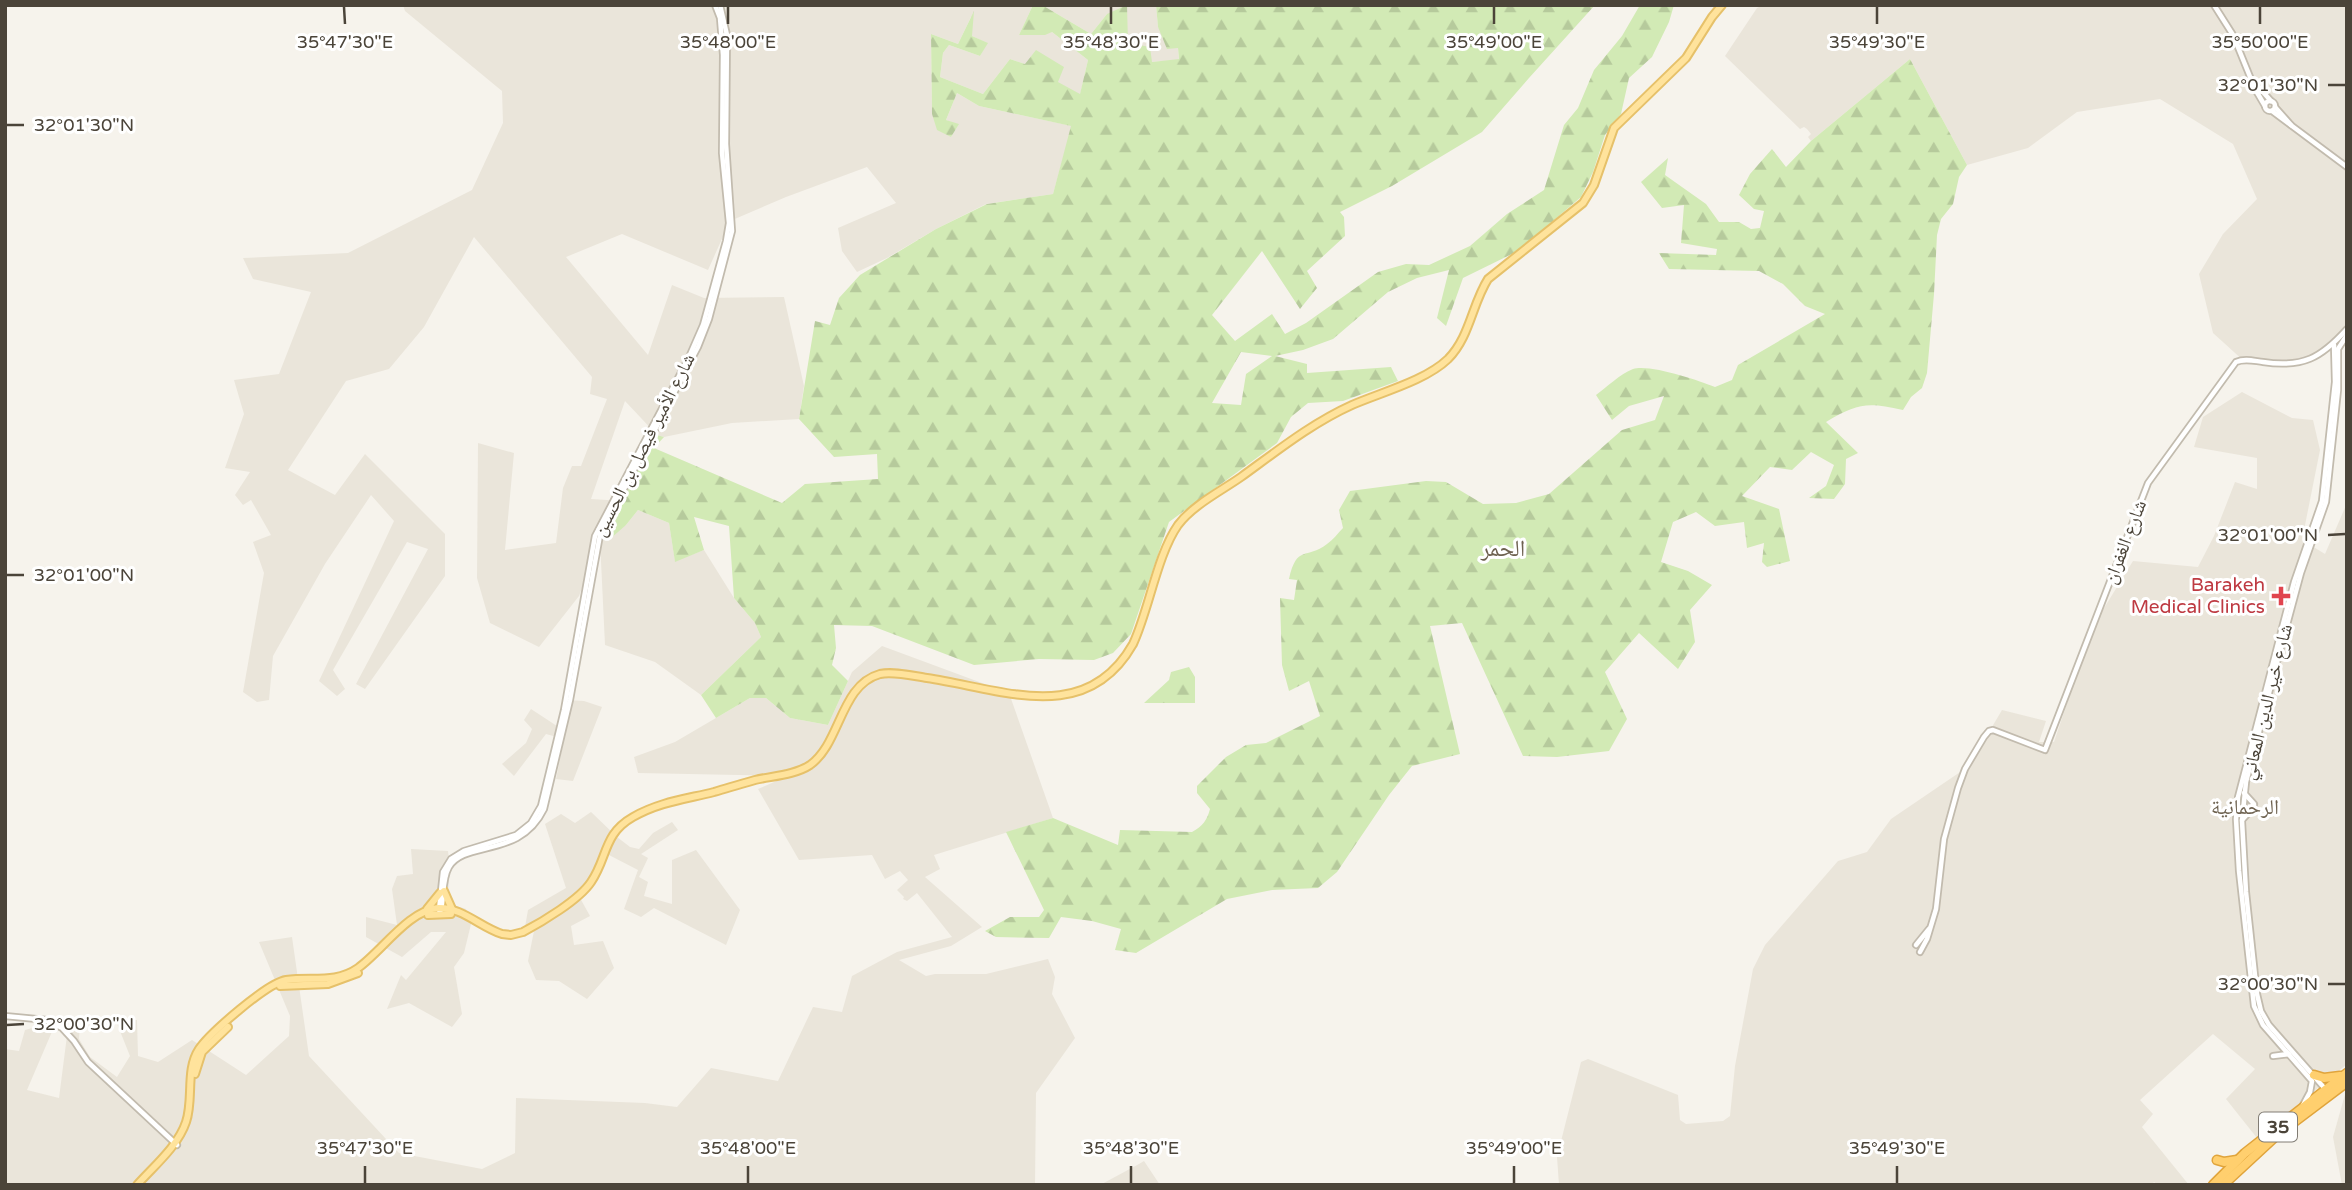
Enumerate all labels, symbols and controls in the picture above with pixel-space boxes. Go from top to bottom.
text: 35°47'30"E [297,31,393,53]
text: 35°48'00"E [680,31,776,53]
text: 35°48'30"E [1063,31,1159,53]
text: 35°49'00"E [1446,31,1542,53]
text: 35°49'30"E [1829,31,1925,53]
text: 35°50'00"E [2211,31,2309,53]
text: 32°01'30"N [2218,74,2318,96]
text: 32°01'30"N [34,114,134,136]
street label: شارع الأمير فيصل بن الحسين [588,350,700,540]
street label: شارع الغفران [2099,497,2151,587]
text: 32°01'00"N [2218,524,2318,546]
district label: الحمر [1480,535,1525,563]
text: 32°01'00"N [34,564,134,586]
place label: Barakeh Medical Clinics [2131,574,2265,618]
marker: Barakeh Medical Clinics [2271,586,2291,606]
street label: شارع خير الدين المعاني [2237,622,2301,783]
district label: الرحمانية [2211,795,2279,820]
text: 32°00'30"N [2218,973,2318,995]
text: 32°00'30"N [34,1013,134,1035]
road number: 35 [2259,1112,2297,1142]
text: 35°47'30"E [317,1137,413,1159]
text: 35°48'00"E [700,1137,796,1159]
text: 35°48'30"E [1083,1137,1179,1159]
text: 35°49'00"E [1466,1137,1562,1159]
text: 35°49'30"E [1849,1137,1945,1159]

